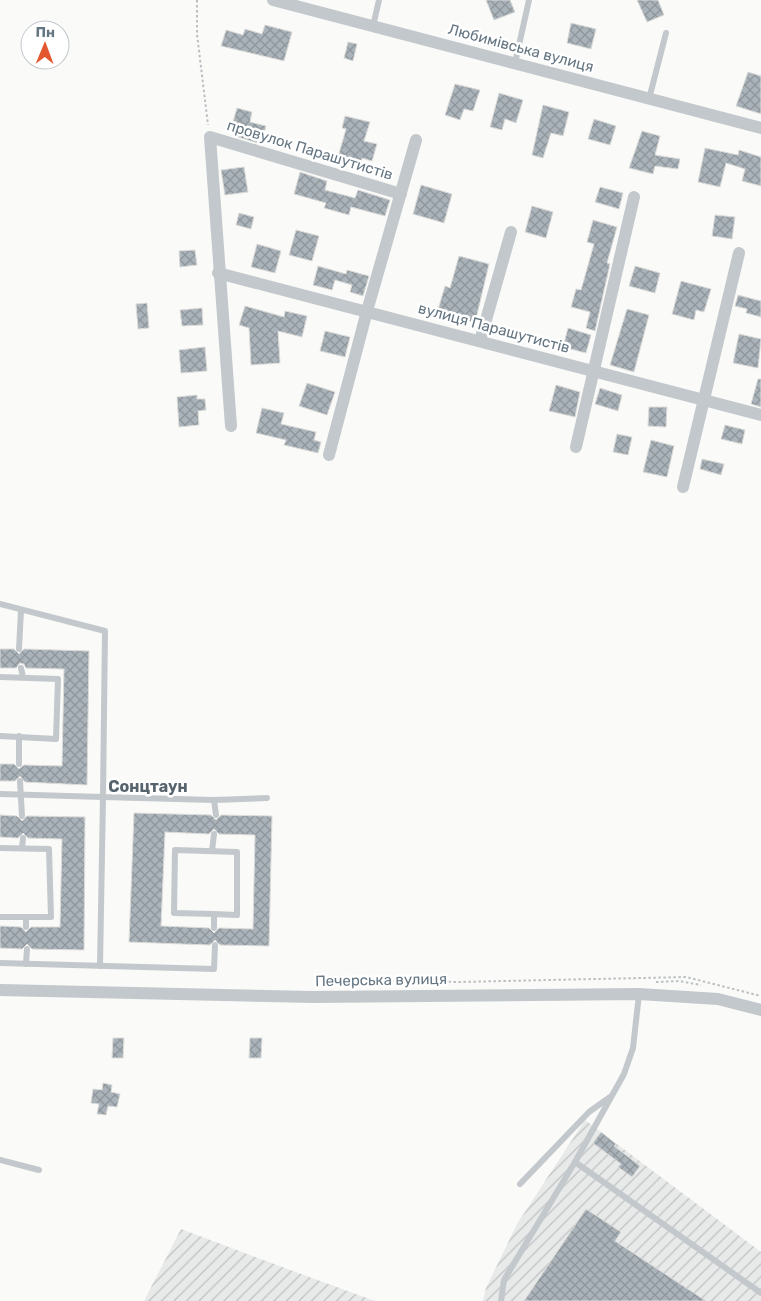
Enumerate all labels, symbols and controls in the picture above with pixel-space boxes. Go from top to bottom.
north arrow [20,20,70,70]
street label: Любимівська вулиця [446,20,596,76]
text: Пн [35,24,55,41]
street label: провулок Парашутистів [225,116,395,184]
street label: вулиця Парашутистів [416,299,572,357]
district label: Сонцтаун [108,777,188,796]
street label: Печерська вулиця [315,970,447,990]

